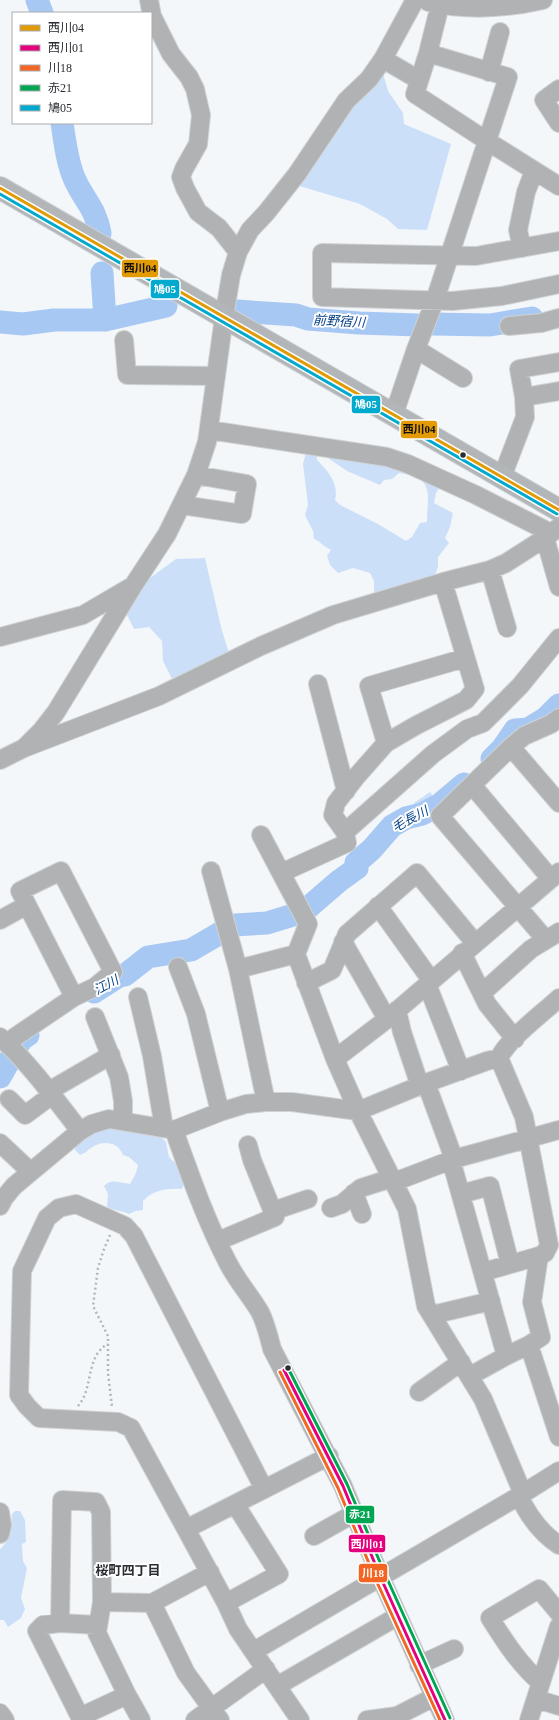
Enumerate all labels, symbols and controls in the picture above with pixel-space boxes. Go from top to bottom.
legend [12,12,152,124]
text: 西川04 [48,21,84,35]
text: 西川01 [48,41,84,55]
text: 川18 [48,61,72,75]
text: 赤21 [48,81,72,95]
text: 鳩05 [48,101,72,115]
line badge: 西川04 [121,259,159,278]
text: 西川04 [124,262,157,274]
line badge: 鳩05 [150,279,180,299]
text: 鳩05 [154,283,176,295]
water label: 前野宿川 [313,312,367,330]
line badge: 鳩05 [351,395,381,414]
text: 鳩05 [355,398,377,410]
line badge: 西川04 [400,420,438,439]
text: 西川04 [403,423,436,435]
unlabelled marker [458,450,468,460]
water label: 毛長川 [389,802,432,835]
water label: 江川 [91,971,123,998]
unlabelled marker [283,1363,293,1373]
line badge: 赤21 [345,1505,375,1524]
text: 赤21 [349,1508,371,1520]
line badge: 西川01 [348,1534,386,1553]
text: 西川01 [351,1538,384,1550]
district label: 桜町四丁目 [95,1563,161,1578]
line badge: 川18 [358,1563,388,1583]
text: 川18 [362,1567,384,1579]

